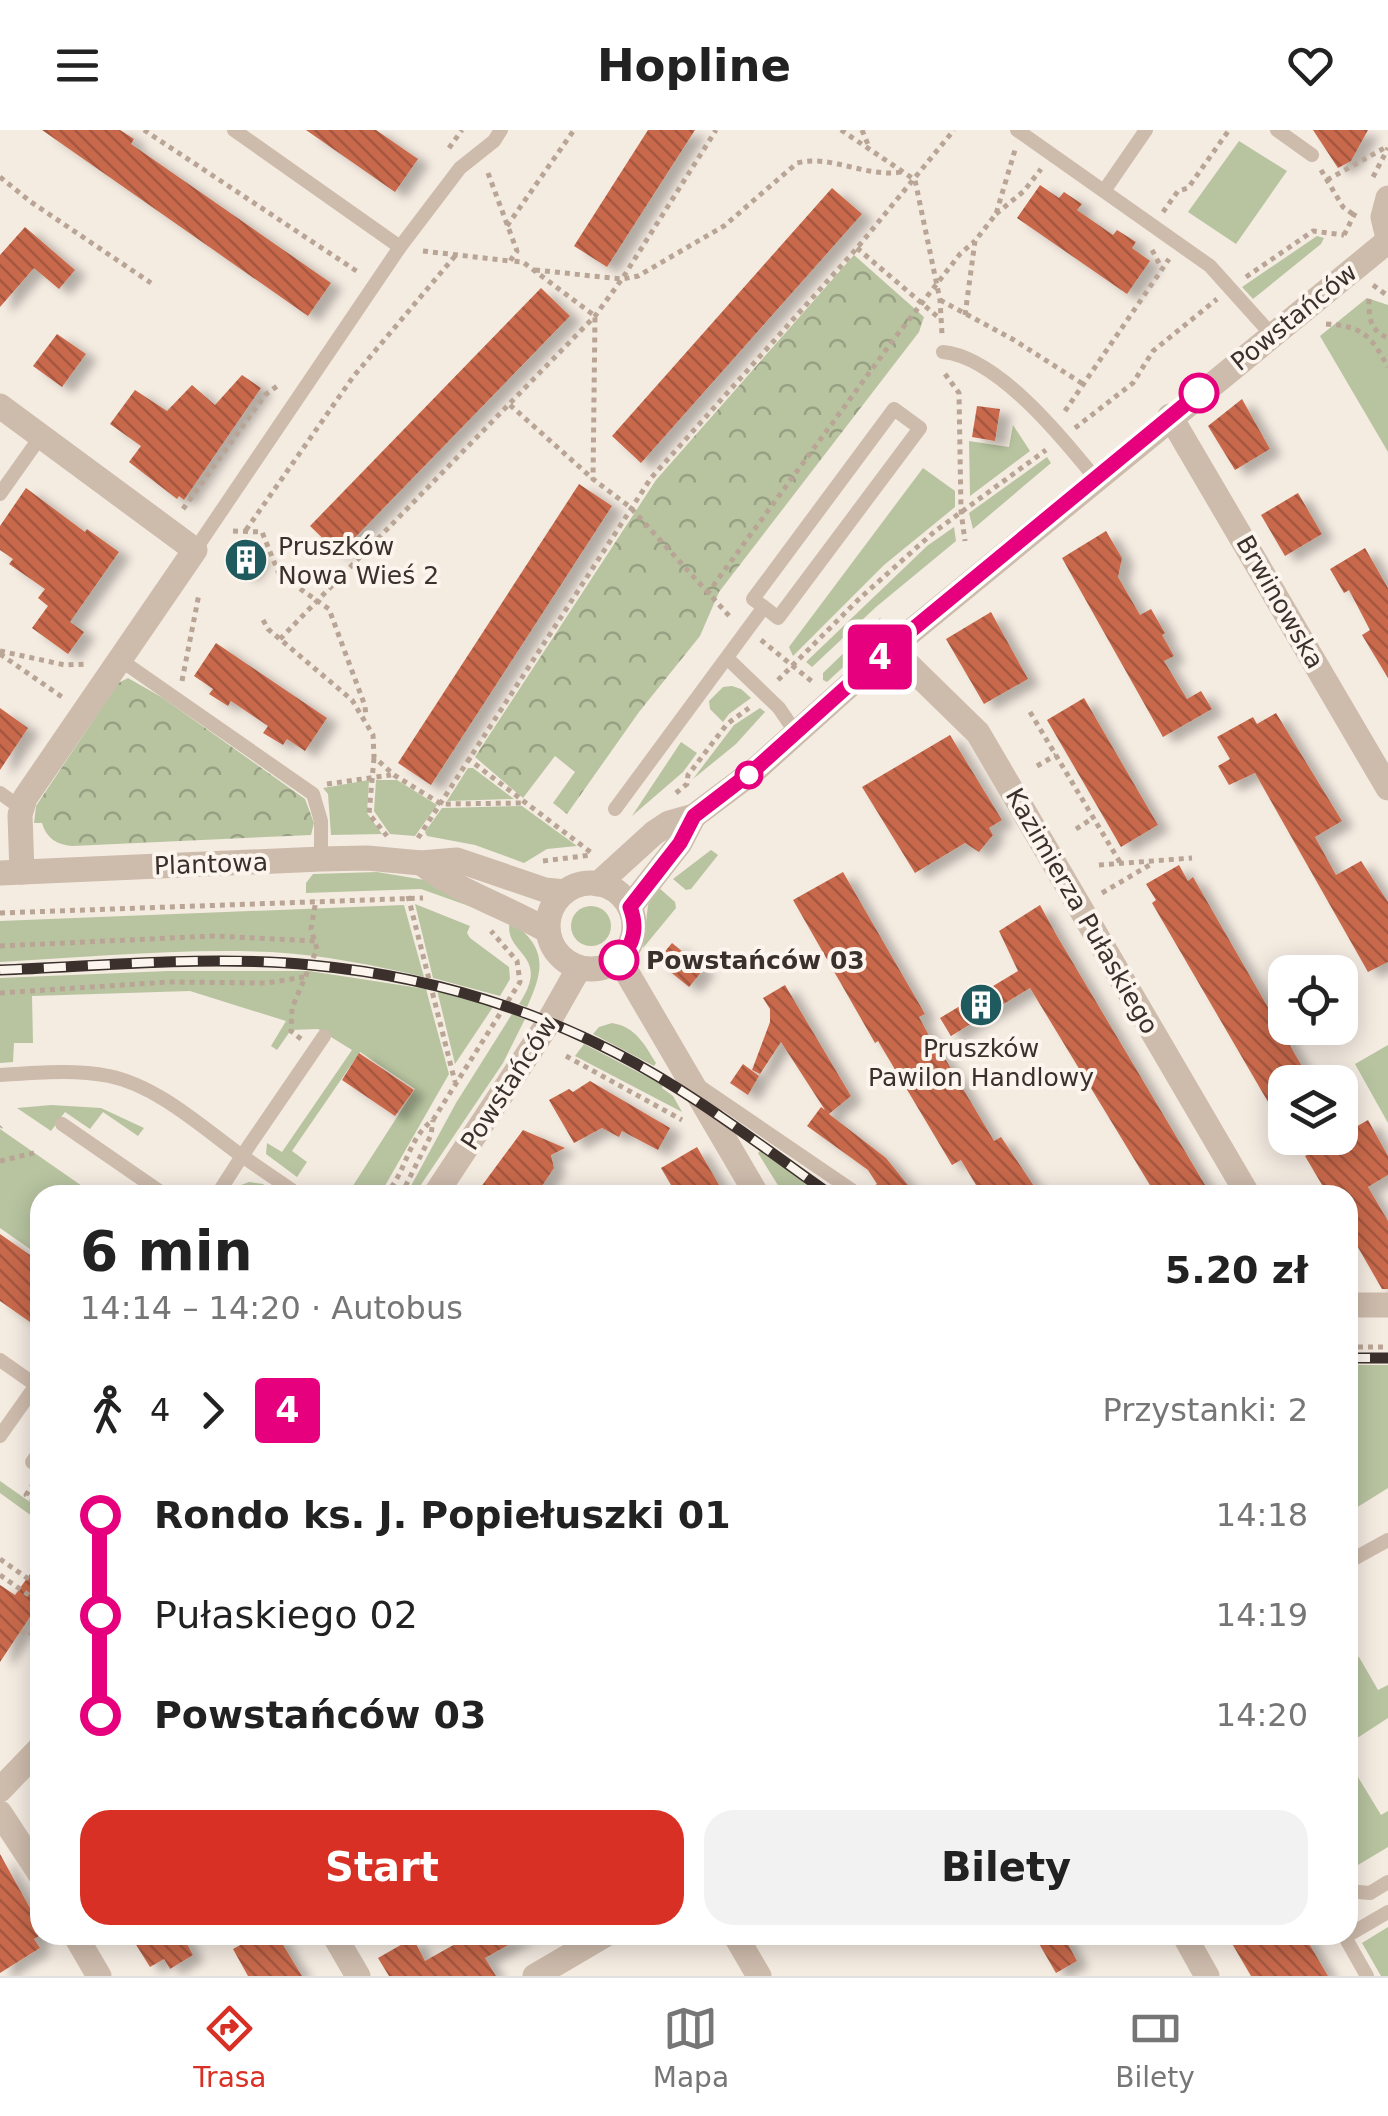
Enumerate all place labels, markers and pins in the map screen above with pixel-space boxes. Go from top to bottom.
unlabelled marker [1180,374,1218,412]
place label: Pruszków Nowa Wieś 2 [278,532,439,590]
building icon: Pruszków Nowa Wieś 2 [223,537,269,583]
unlabelled marker [736,762,762,788]
marker: Powstańców 03 [600,941,638,979]
place label: Powstańców 03 [646,946,865,975]
building icon: Pruszków Pawilon Handlowy [958,982,1004,1028]
place label: Pruszków Pawilon Handlowy [868,1034,1094,1092]

